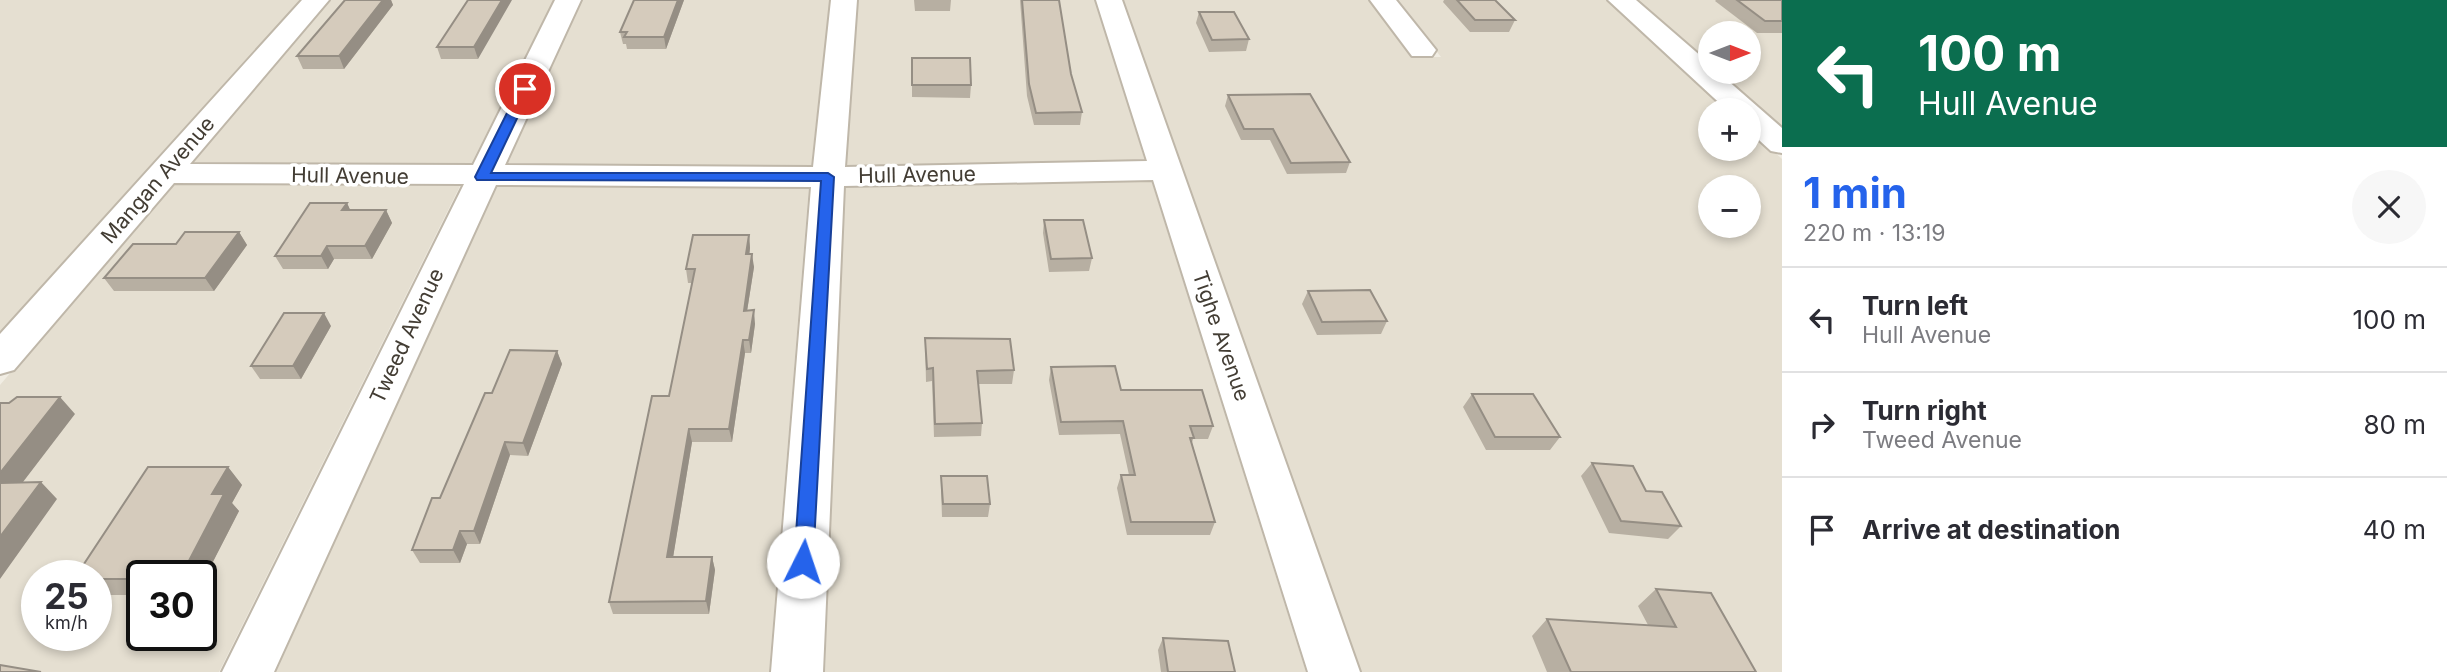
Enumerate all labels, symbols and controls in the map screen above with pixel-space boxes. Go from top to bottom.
north arrow [1698,21,1760,84]
map controls [1698,21,1761,238]
text: 100 m [1918,24,2062,83]
icon: left [1803,28,1894,119]
pin [495,59,555,119]
icon: arrive [506,70,544,108]
text: Hull Avenue [1918,84,2098,123]
button: + [1698,98,1761,161]
street label: Mangan Avenue [96,111,220,248]
street label: Hull Avenue [858,161,976,188]
street label: Hull Avenue [291,162,409,189]
text: 1 min [1803,167,1907,218]
button: close [2352,170,2426,244]
button: − [1698,175,1761,238]
text: 220 m · 13:19 [1803,219,1946,247]
street label: Tweed Avenue [364,264,449,407]
street label: Tighe Avenue [1188,268,1255,404]
text: Turn left [1862,290,1968,321]
icon: left [1803,301,1841,339]
text: 100 m [2353,304,2426,335]
text: Hull Avenue [1862,321,1991,349]
text: Turn right [1862,395,1987,426]
icon: right [1803,406,1841,444]
text: 80 m [2363,409,2426,440]
text: Tweed Avenue [1862,426,2022,454]
icon: arrive [1803,511,1841,549]
text: Arrive at destination [1862,514,2121,545]
text: 40 m [2363,514,2426,545]
position arrow [766,525,840,599]
speed limit sign: 30 [126,560,217,651]
text: 25 [44,575,89,617]
text: km/h [45,612,88,633]

